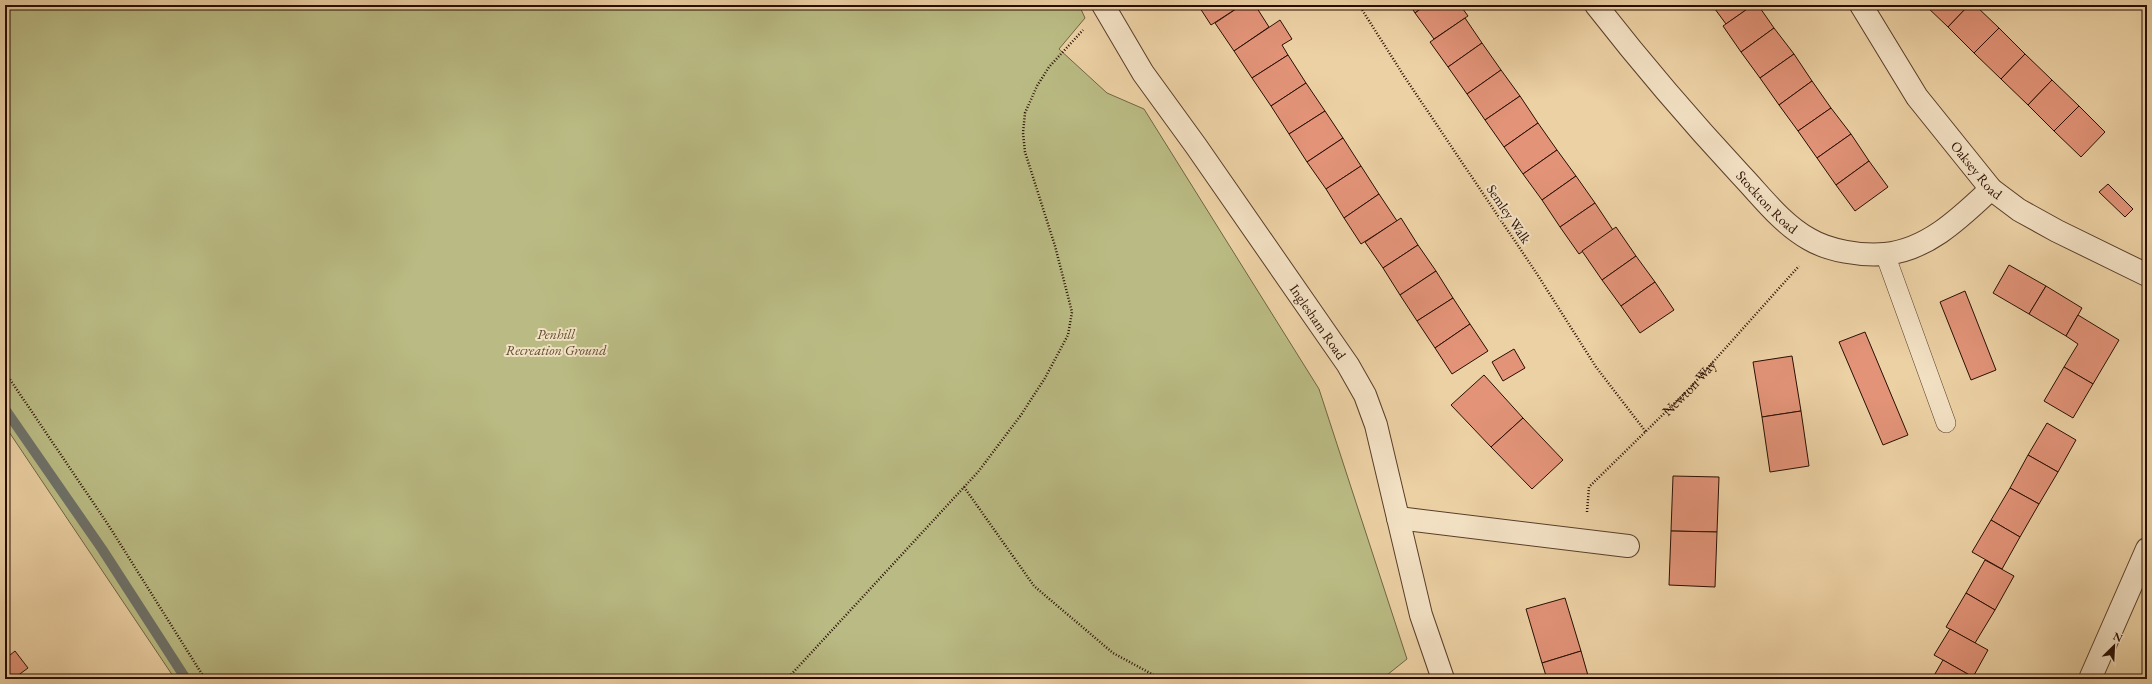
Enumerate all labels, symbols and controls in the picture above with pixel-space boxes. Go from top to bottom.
street label: Oaksey Road [1947,137,2007,204]
street label: Stockton Road [1732,167,1802,238]
street label: Semley Walk [1483,181,1536,247]
street label: Inglesham Road [1286,281,1351,364]
park label: Penhill Recreation Ground [506,325,607,359]
street label: Newton Way [1658,355,1720,420]
north arrow [2094,626,2134,666]
text: N [2111,629,2125,645]

